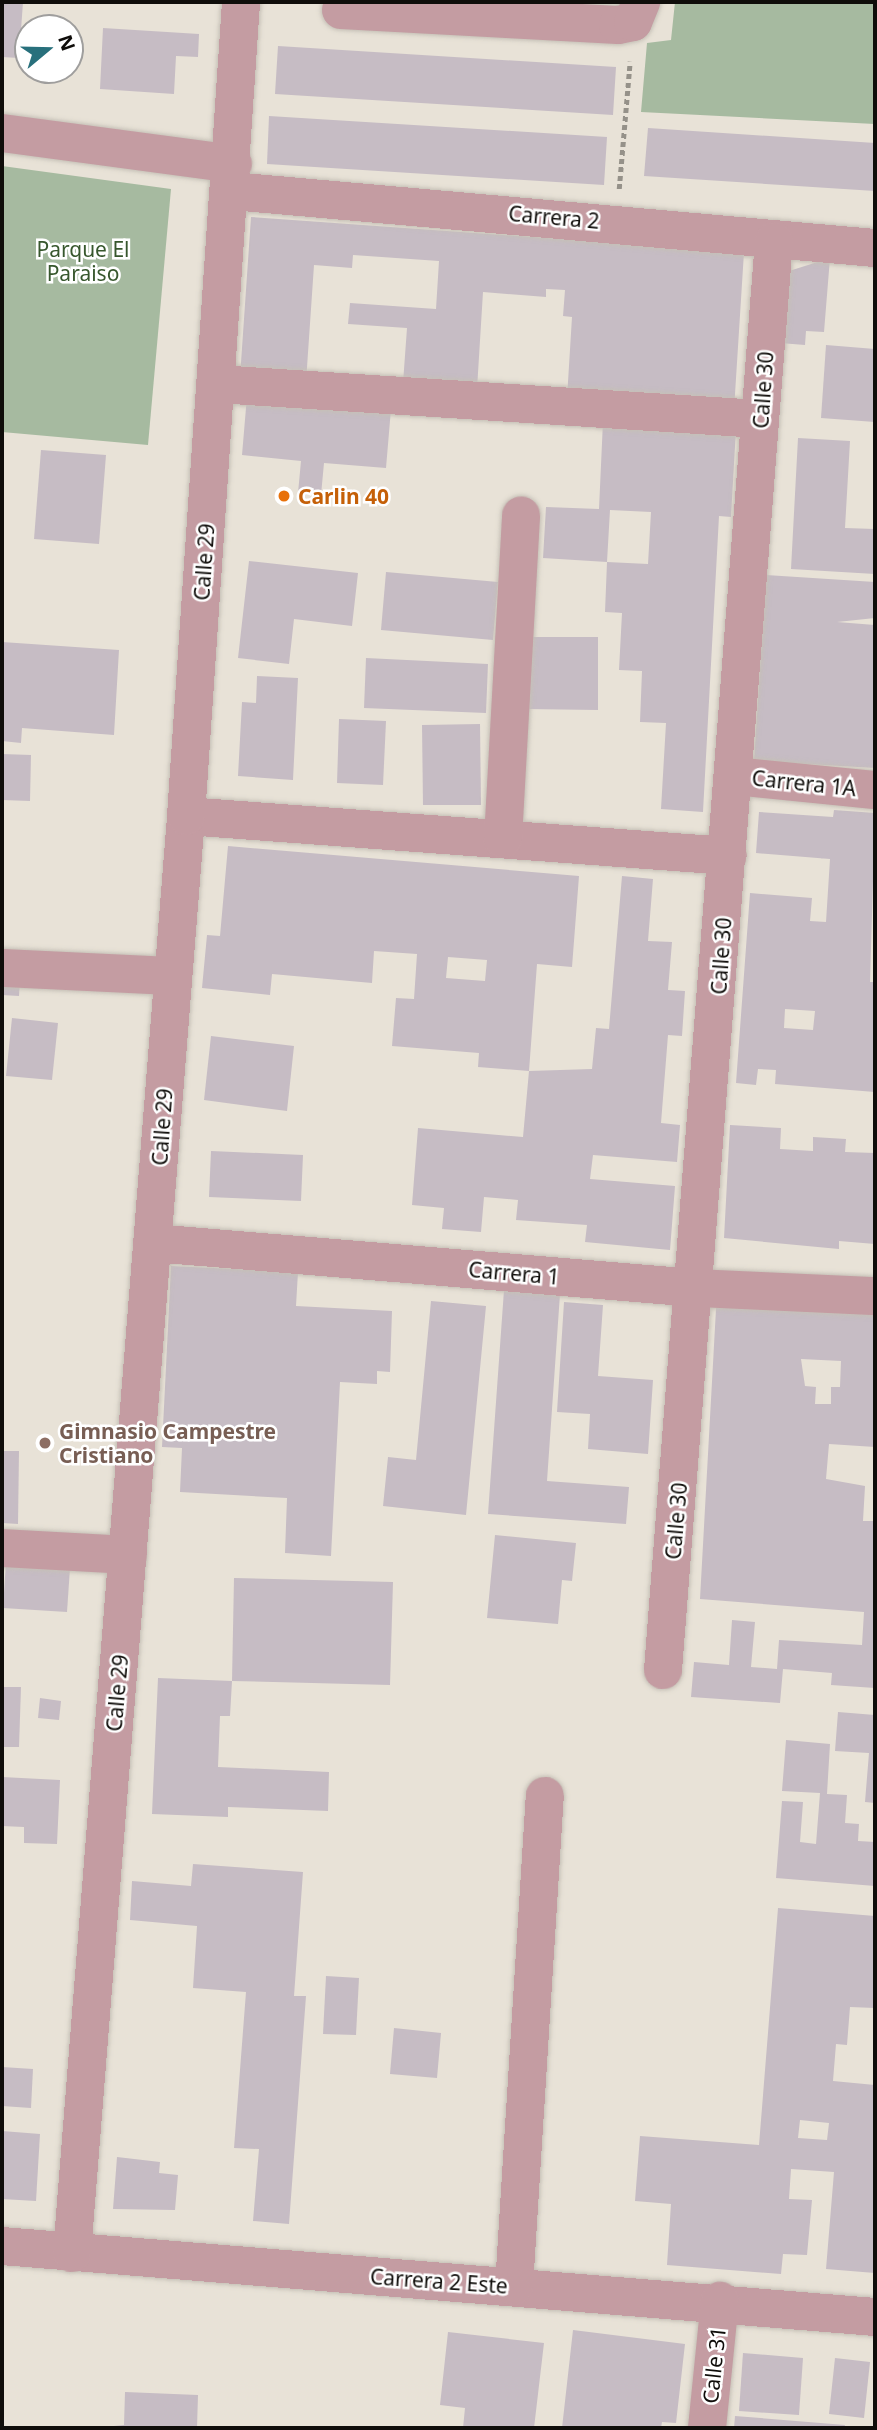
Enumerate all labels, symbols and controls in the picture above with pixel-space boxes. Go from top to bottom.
north arrow [14,14,84,84]
text: N [52,31,82,54]
street label: Carrera 2 [507,200,601,234]
park label: Parque El Paraiso [36,236,130,286]
street label: Calle 30 [748,351,778,429]
place label: Carlin 40 [298,483,389,509]
marker: Carlin 40 [276,488,292,504]
street label: Calle 29 [189,523,219,601]
street label: Carrera 1A [751,765,857,801]
street label: Calle 30 [706,917,736,995]
street label: Calle 29 [147,1088,177,1166]
street label: Carrera 1 [467,1256,561,1290]
place label: Gimnasio Campestre Cristiano [59,1418,276,1468]
marker: Gimnasio Campestre Cristiano [37,1435,53,1451]
street label: Calle 30 [660,1481,692,1561]
street label: Calle 29 [101,1653,133,1733]
street label: Carrera 2 Este [369,2264,509,2298]
street label: Calle 31 [697,2325,731,2405]

